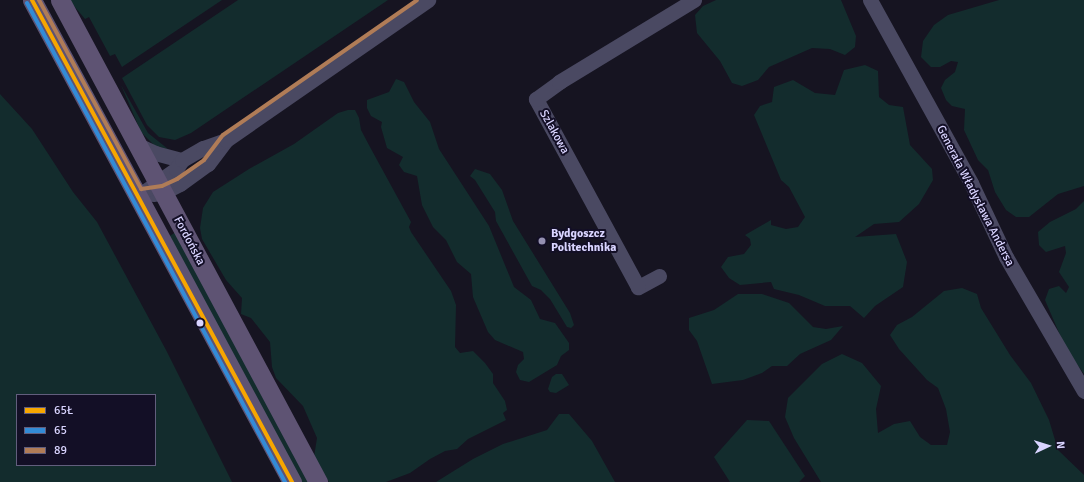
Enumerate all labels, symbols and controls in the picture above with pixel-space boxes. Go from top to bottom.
street label: Szlakowa [536,107,572,157]
street label: Generała Władysława Andersa [933,123,1017,269]
street label: Fordońska [170,214,208,268]
place label: Bydgoszcz Politechnika [551,227,616,255]
marker: Bydgoszcz Politechnika [536,235,548,247]
unlabelled marker [195,318,205,328]
legend [16,394,156,466]
text: 65Ł [54,403,73,418]
text: 65 [54,423,67,438]
north arrow [1028,426,1068,466]
text: N [1054,441,1067,449]
text: 89 [54,443,67,458]

